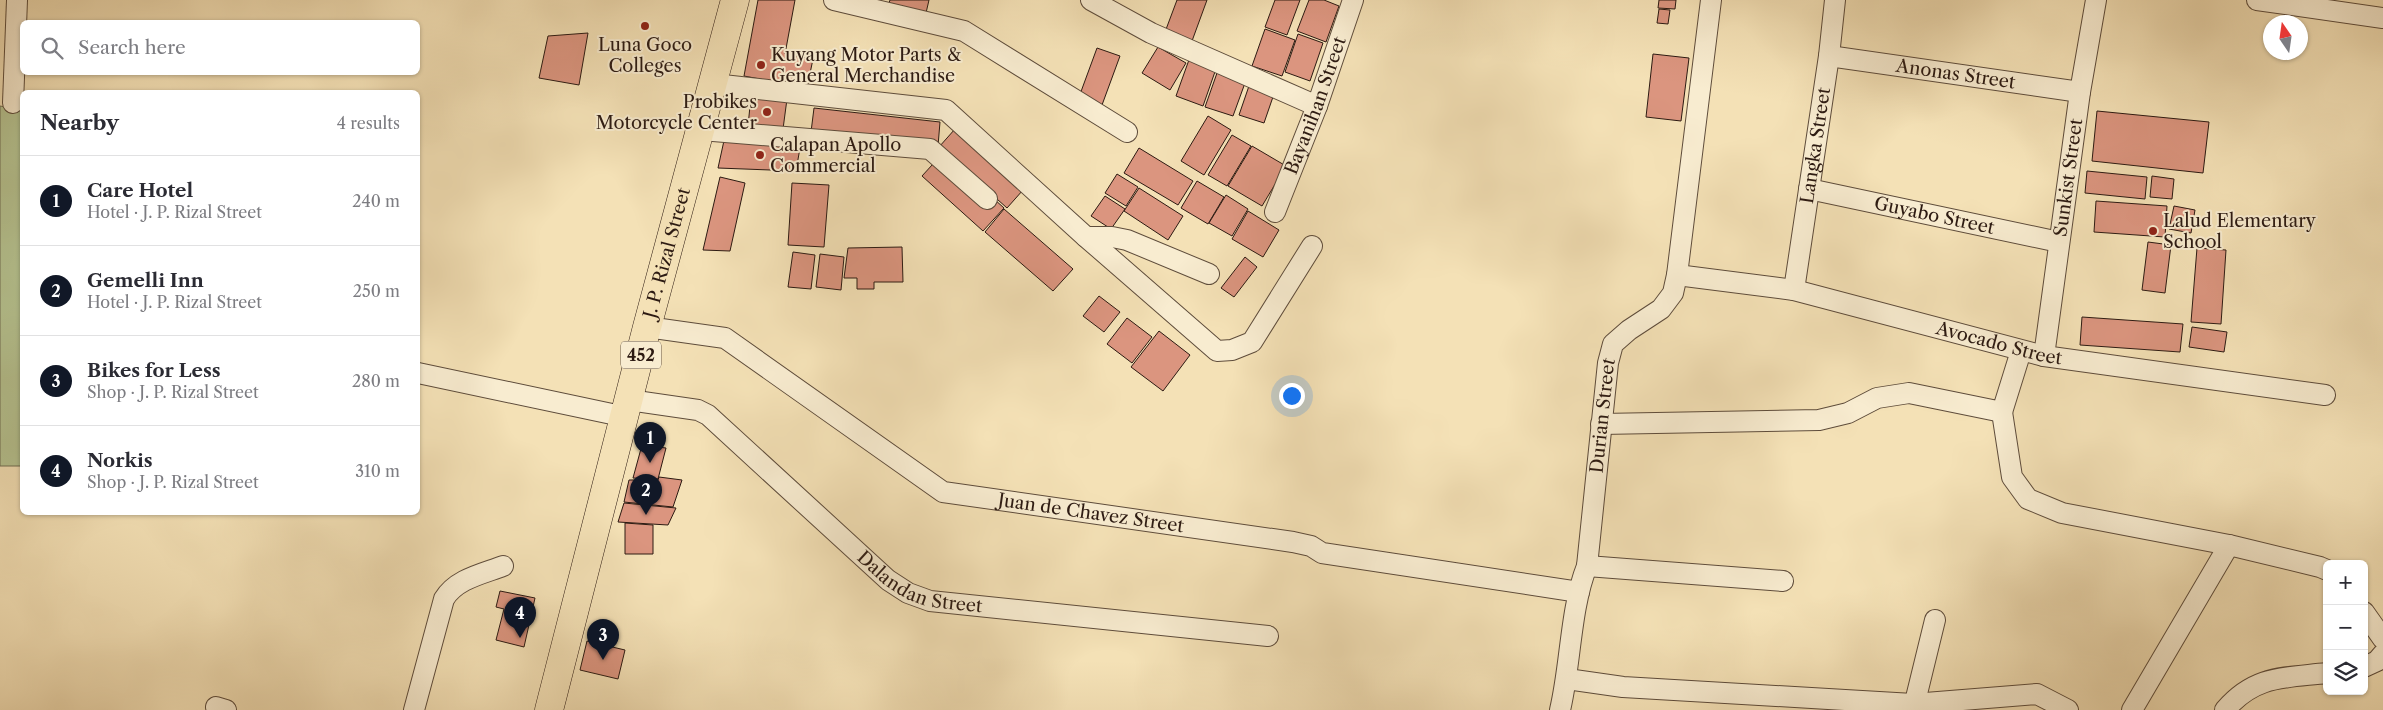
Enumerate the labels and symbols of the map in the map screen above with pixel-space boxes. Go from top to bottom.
north arrow [2263,15,2308,60]
marker: Luna Goco Colleges [639,20,651,32]
street label: Bayanihan Street [1280,33,1351,178]
place label: Luna Goco Colleges [598,34,692,77]
place label: Kuyang Motor Parts & General Merchandise [771,44,961,87]
street label: Anonas Street [1894,55,2017,94]
marker: Kuyang Motor Parts & General Merchandise [755,59,767,71]
street label: Langka Street [1796,85,1835,205]
place label: Probikes Motorcycle Center [596,91,757,134]
marker: Probikes Motorcycle Center [761,106,773,118]
street label: Sunkist Street [2049,117,2087,238]
place label: Calapan Apollo Commercial [770,134,901,177]
marker: Calapan Apollo Commercial [754,149,766,161]
street label: J. P. Rizal Street [638,185,695,324]
street label: Guyabo Street [1872,192,1997,239]
place label: Lalud Elementary School [2163,210,2317,253]
marker: Lalud Elementary School [2147,225,2159,237]
street label: Avocado Street [1933,317,2064,369]
road number: 452 [621,342,661,368]
street label: Durian Street [1586,355,1620,474]
your location [1279,383,1305,409]
pin: 1 [634,422,666,463]
pin: 2 [630,474,662,515]
street label: Juan de Chavez Street [993,489,1186,537]
street label: Dalandan Street [853,546,984,617]
pin: 4 [504,597,536,638]
pin: 3 [587,619,619,660]

